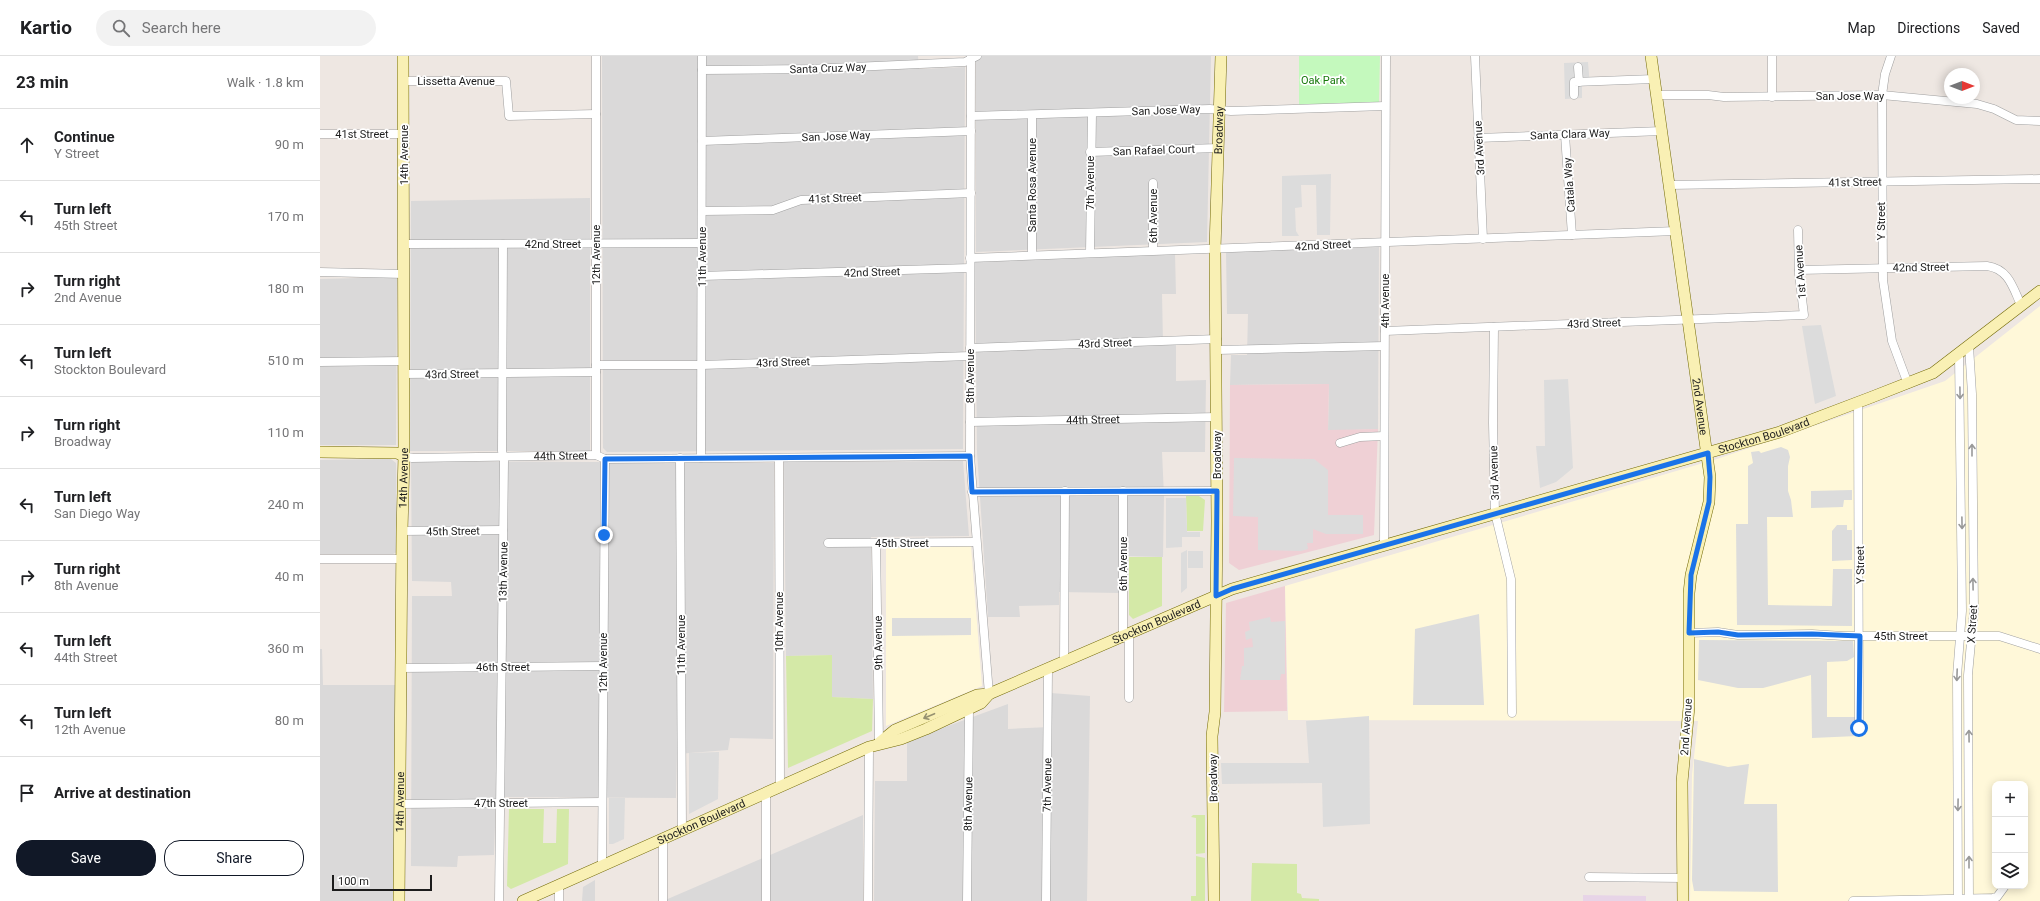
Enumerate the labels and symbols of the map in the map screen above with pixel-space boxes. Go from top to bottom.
street label: Santa Cruz Way [789,61,867,76]
north arrow [1944,68,1980,104]
park label: Oak Park [1301,74,1345,87]
street label: Lissetta Avenue [417,75,495,88]
street label: San Jose Way [1816,90,1885,103]
street label: San Jose Way [1132,103,1201,118]
street label: Broadway [1212,105,1226,155]
street label: 3rd Avenue [1472,120,1487,176]
street label: 14th Avenue [398,124,411,185]
street label: Santa Clara Way [1530,127,1611,142]
street label: 41st Street [335,128,389,141]
street label: San Jose Way [802,129,871,144]
street label: Santa Rosa Avenue [1026,138,1039,232]
street label: San Rafael Court [1113,143,1196,158]
street label: 7th Avenue [1084,156,1097,210]
street label: Catala Way [1561,156,1578,213]
street label: 41st Street [1828,176,1882,189]
street label: 6th Avenue [1147,189,1160,243]
street label: 41st Street [808,191,862,206]
street label: Y Street [1875,201,1888,240]
street label: 12th Avenue [590,224,603,285]
street label: 11th Avenue [696,226,709,287]
street label: 42nd Street [525,238,582,251]
street label: 42nd Street [1295,238,1352,253]
street label: 1st Avenue [1792,244,1809,299]
street label: 42nd Street [1893,261,1950,274]
street label: 42nd Street [844,265,901,280]
street label: 4th Avenue [1379,274,1392,328]
street label: 43rd Street [1567,316,1622,331]
street label: 43rd Street [1078,336,1133,351]
street label: 8th Avenue [964,349,977,403]
street label: 43rd Street [756,355,811,370]
street label: 43rd Street [425,368,479,381]
street label: 2nd Avenue [1689,377,1710,436]
one-way arrow [1956,386,1964,399]
street label: 44th Street [1066,413,1120,427]
street label: Stockton Boulevard [1717,415,1811,456]
street label: Broadway [1211,430,1224,479]
one-way arrow [1968,444,1976,457]
street label: 3rd Avenue [1487,445,1502,501]
street label: 14th Avenue [397,447,411,509]
street label: 44th Street [534,449,588,463]
one-way arrow [1958,516,1965,529]
street label: 45th Street [426,525,480,538]
route end [595,526,613,544]
street label: 45th Street [875,537,929,550]
street label: 6th Avenue [1117,537,1130,591]
street label: 13th Avenue [496,541,511,602]
street label: Y Street [1854,545,1867,584]
one-way arrow [1969,578,1977,591]
street label: 10th Avenue [773,591,786,652]
street label: Stockton Boulevard [1110,597,1203,647]
street label: X Street [1965,604,1980,644]
street label: 11th Avenue [675,614,688,675]
street label: 9th Avenue [872,615,885,670]
street label: 45th Street [1874,630,1928,643]
street label: 12th Avenue [597,632,610,693]
street label: 46th Street [476,661,530,674]
one-way arrow [1953,668,1961,681]
street label: 2nd Avenue [1678,698,1695,756]
one-way arrow [923,713,935,720]
route start [1850,719,1868,737]
one-way arrow [1965,730,1973,743]
street label: Broadway [1207,753,1220,802]
street label: 7th Avenue [1041,757,1054,812]
street label: 14th Avenue [394,771,407,832]
street label: 8th Avenue [962,776,975,831]
street label: 47th Street [474,797,528,810]
street label: Stockton Boulevard [655,797,747,847]
one-way arrow [1954,798,1962,811]
one-way arrow [1965,856,1973,869]
scale bar [332,873,432,892]

